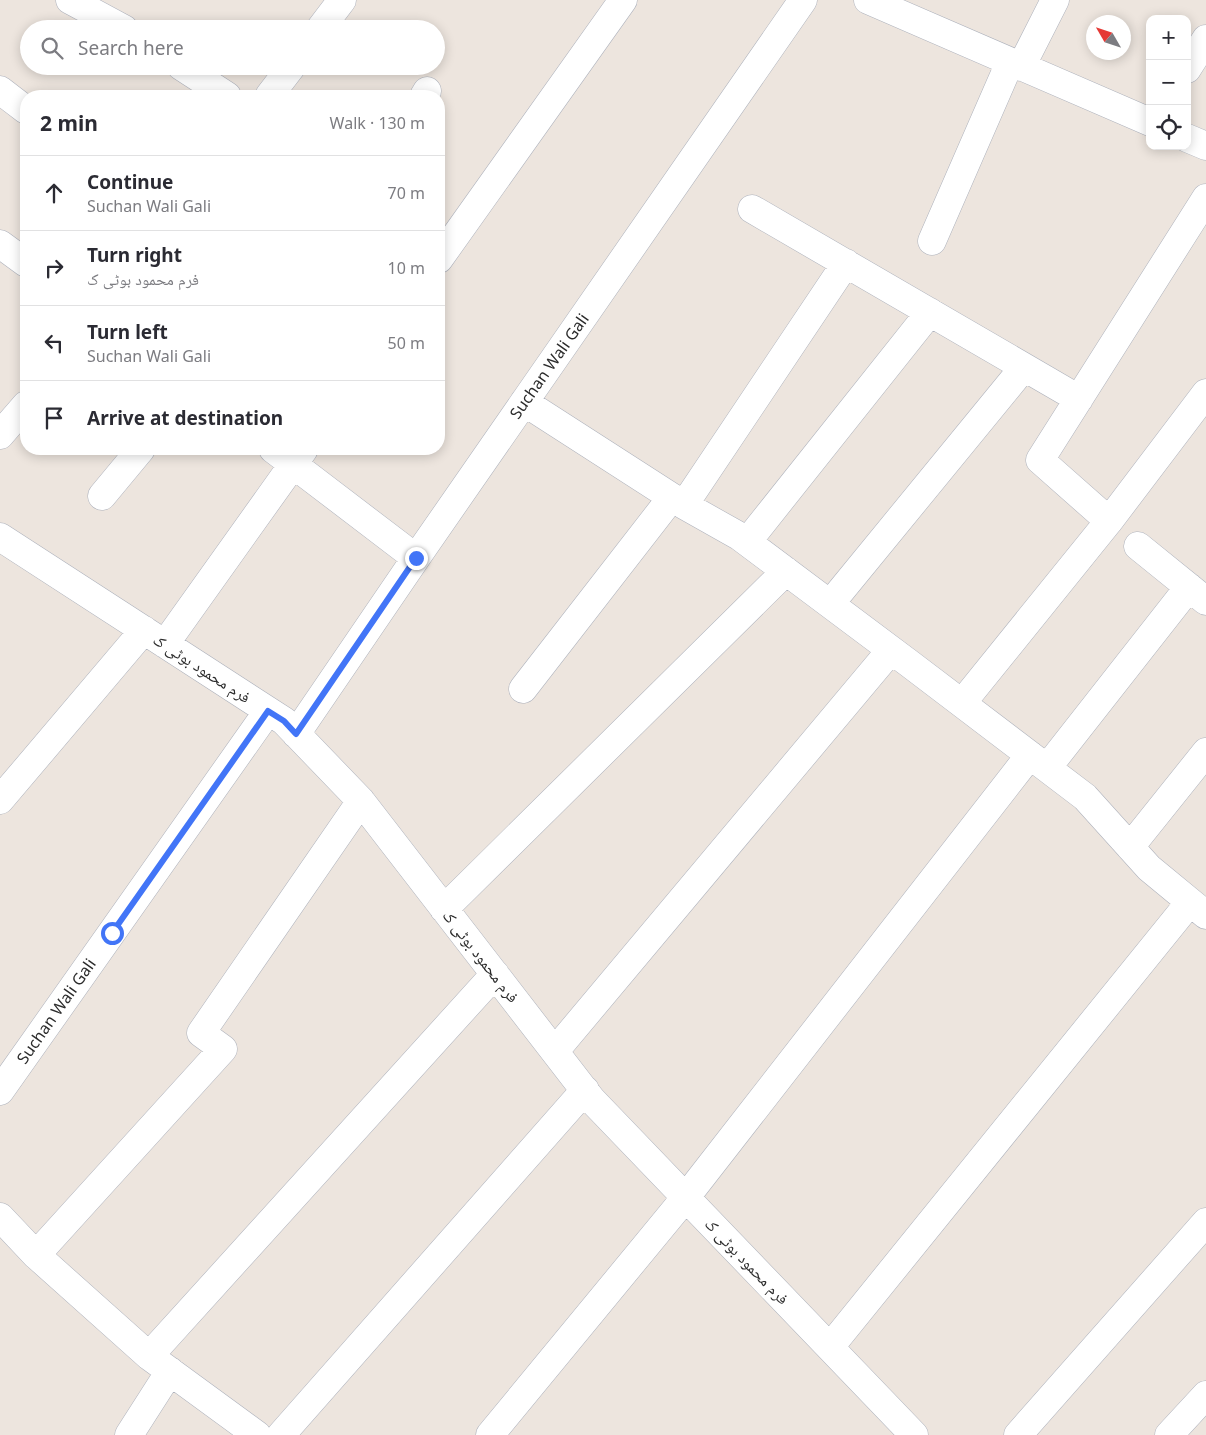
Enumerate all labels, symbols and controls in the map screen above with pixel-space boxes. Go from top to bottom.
north arrow [1086,15,1131,60]
map controls [1146,15,1191,150]
button: + [1146,15,1191,60]
search box [20,20,445,75]
icon: search [38,34,66,62]
text: Search here [78,35,184,61]
button: − [1146,60,1191,105]
button: locate [1146,105,1191,150]
text: 2 min [40,109,98,137]
text: Walk · 130 m [330,112,425,134]
text: Continue [87,169,173,195]
icon: ahead [40,179,68,207]
text: 70 m [388,182,425,204]
text: Suchan Wali Gali [87,195,211,217]
text: Turn right [87,242,182,268]
icon: right [40,254,68,282]
text: 10 m [388,257,425,279]
text: فرم محمود بوٹی ک [87,268,199,290]
street label: Suchan Wali Gali [504,309,594,423]
text: Turn left [87,319,168,345]
icon: left [40,329,68,357]
text: 50 m [388,332,425,354]
text: Suchan Wali Gali [87,345,211,367]
icon: arrive [40,404,68,432]
text: Arrive at destination [87,405,283,431]
route end [405,547,428,570]
street label: فرم محمود بوٹی ک [149,628,255,708]
street label: فرم محمود بوٹی ک [438,905,524,1007]
route start [101,922,124,945]
street label: Suchan Wali Gali [11,954,101,1068]
street label: فرم محمود بوٹی ک [700,1213,794,1309]

